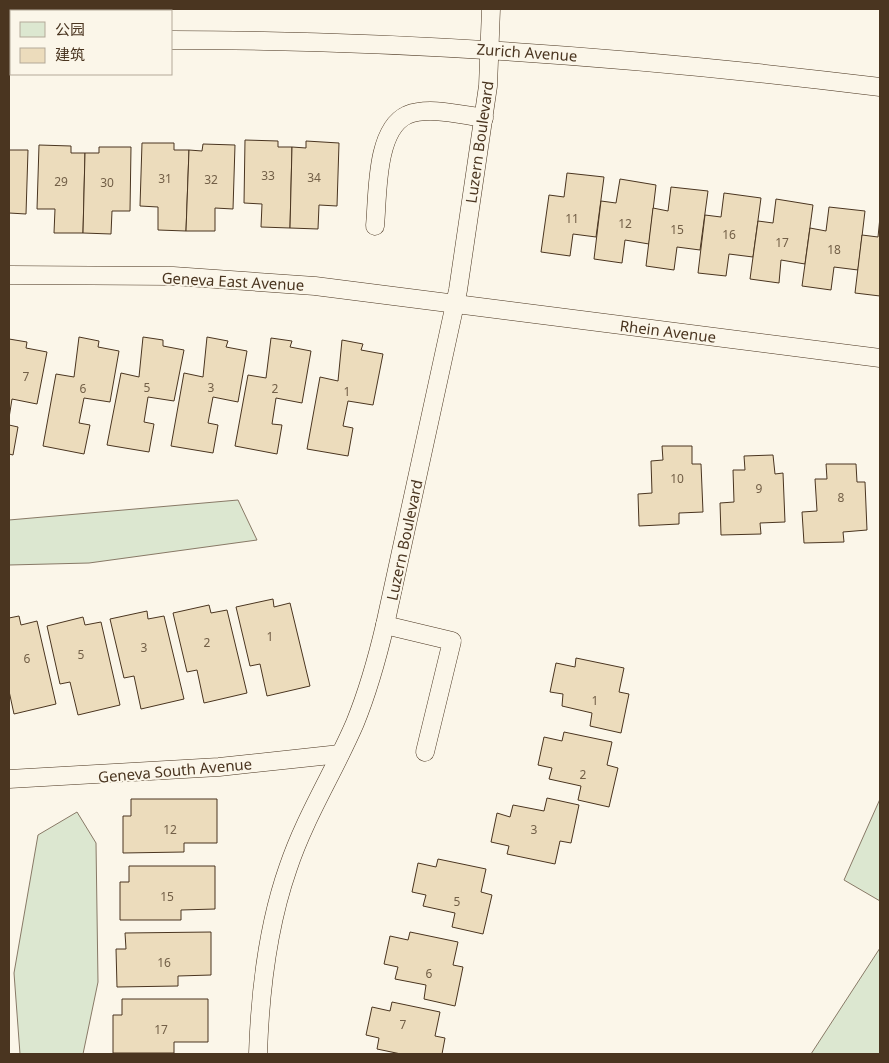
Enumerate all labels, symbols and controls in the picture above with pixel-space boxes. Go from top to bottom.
legend [10,10,172,75]
text: 公园 [55,19,85,39]
street label: Zurich Avenue [476,39,578,65]
text: 建筑 [55,44,85,64]
street label: Luzern Boulevard [461,80,497,204]
house number: 33 [261,167,275,184]
house number: 34 [307,169,321,186]
house number: 31 [158,170,172,187]
house number: 32 [204,171,218,188]
house number: 29 [54,173,68,190]
house number: 30 [100,174,114,191]
house number: 11 [565,210,579,227]
house number: 12 [618,215,632,232]
house number: 15 [670,221,684,238]
house number: 16 [722,226,736,243]
house number: 17 [775,234,789,251]
house number: 18 [827,241,841,258]
street label: Geneva East Avenue [161,267,305,295]
street label: Rhein Avenue [619,315,717,347]
house number: 7 [23,368,30,385]
house number: 5 [144,379,151,396]
house number: 3 [208,379,215,396]
house number: 6 [80,380,87,397]
house number: 2 [272,380,279,397]
house number: 1 [344,383,350,400]
house number: 10 [670,470,684,487]
street label: Luzern Boulevard [381,478,427,602]
house number: 9 [756,480,763,497]
house number: 8 [838,489,845,506]
house number: 1 [267,628,273,645]
house number: 2 [204,634,211,651]
house number: 3 [141,639,148,656]
house number: 5 [78,646,85,663]
house number: 6 [24,650,31,667]
house number: 1 [592,692,598,709]
street label: Geneva South Avenue [97,753,253,787]
house number: 2 [580,766,587,783]
house number: 12 [163,821,177,838]
house number: 3 [531,821,538,838]
house number: 15 [160,888,174,905]
house number: 5 [454,893,461,910]
house number: 16 [157,954,171,971]
house number: 6 [426,965,433,982]
house number: 7 [400,1016,407,1033]
house number: 17 [154,1021,168,1038]

